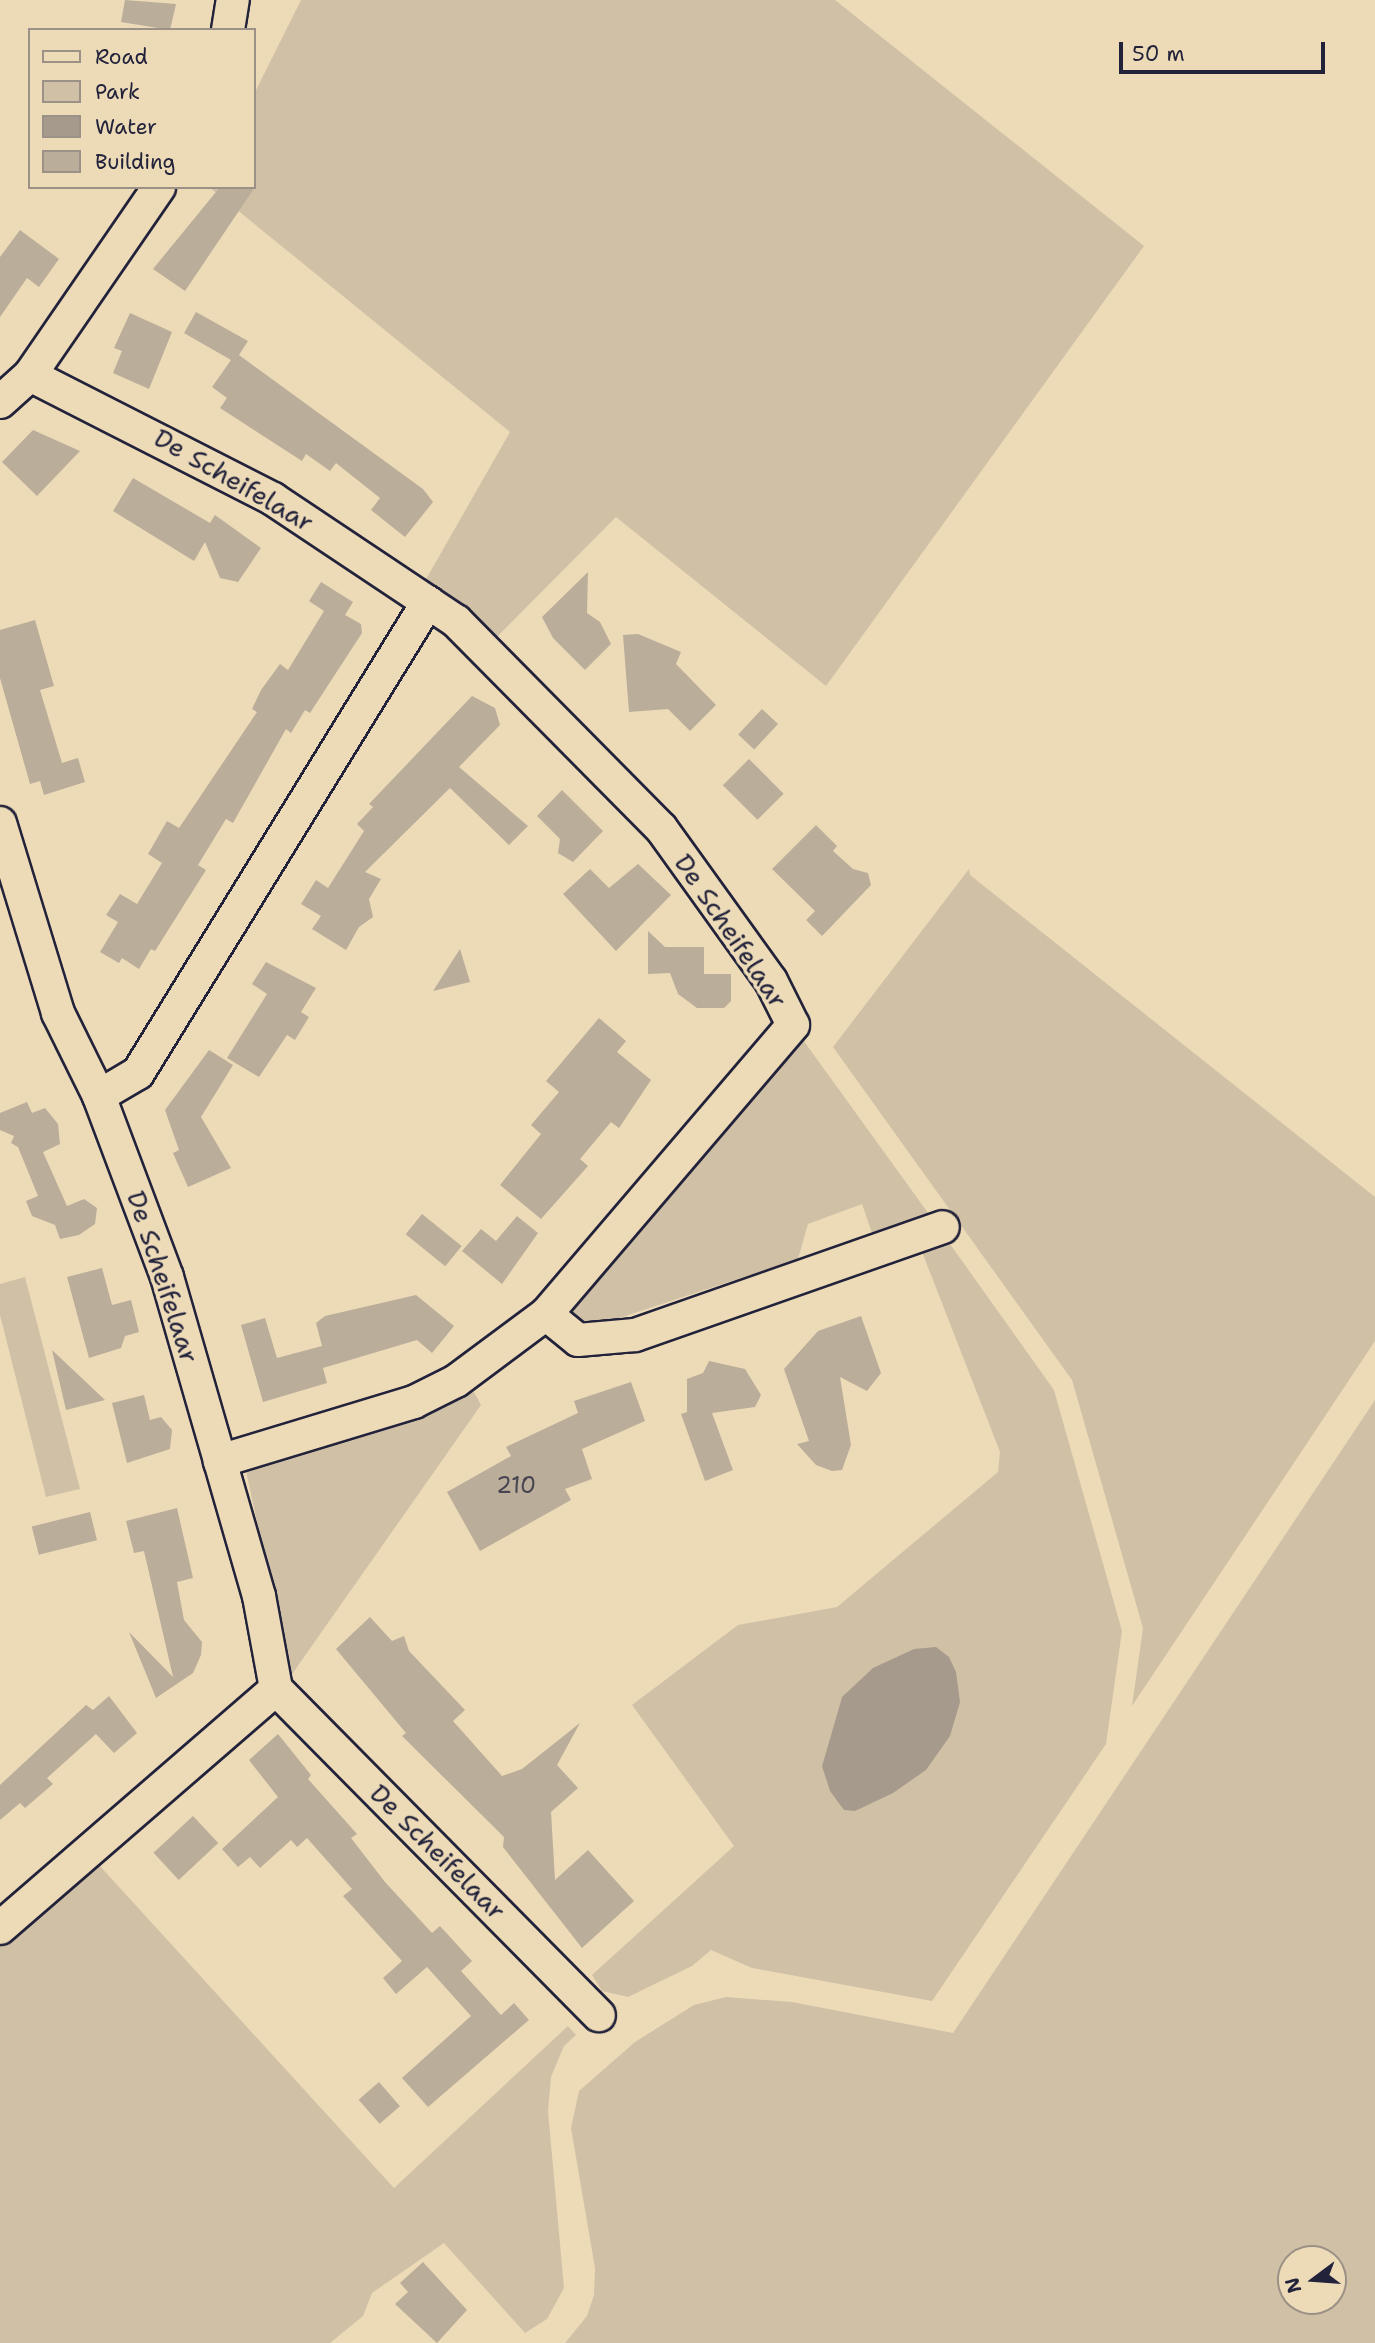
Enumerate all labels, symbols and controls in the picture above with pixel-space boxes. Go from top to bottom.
legend [28,28,256,189]
scale bar [1123,28,1330,72]
text: 50 m [1132,40,1185,68]
text: Road [95,43,148,71]
text: Park [95,78,140,106]
text: Water [95,113,157,141]
text: Building [95,148,175,176]
street label: De Scheifelaar [149,422,319,538]
street label: De Scheifelaar [668,848,794,1014]
street label: De Scheifelaar [120,1187,206,1367]
house number: 210 [496,1471,536,1499]
street label: De Scheifelaar [364,1778,512,1926]
north arrow [1277,2245,1347,2315]
text: N [1279,2275,1307,2296]

